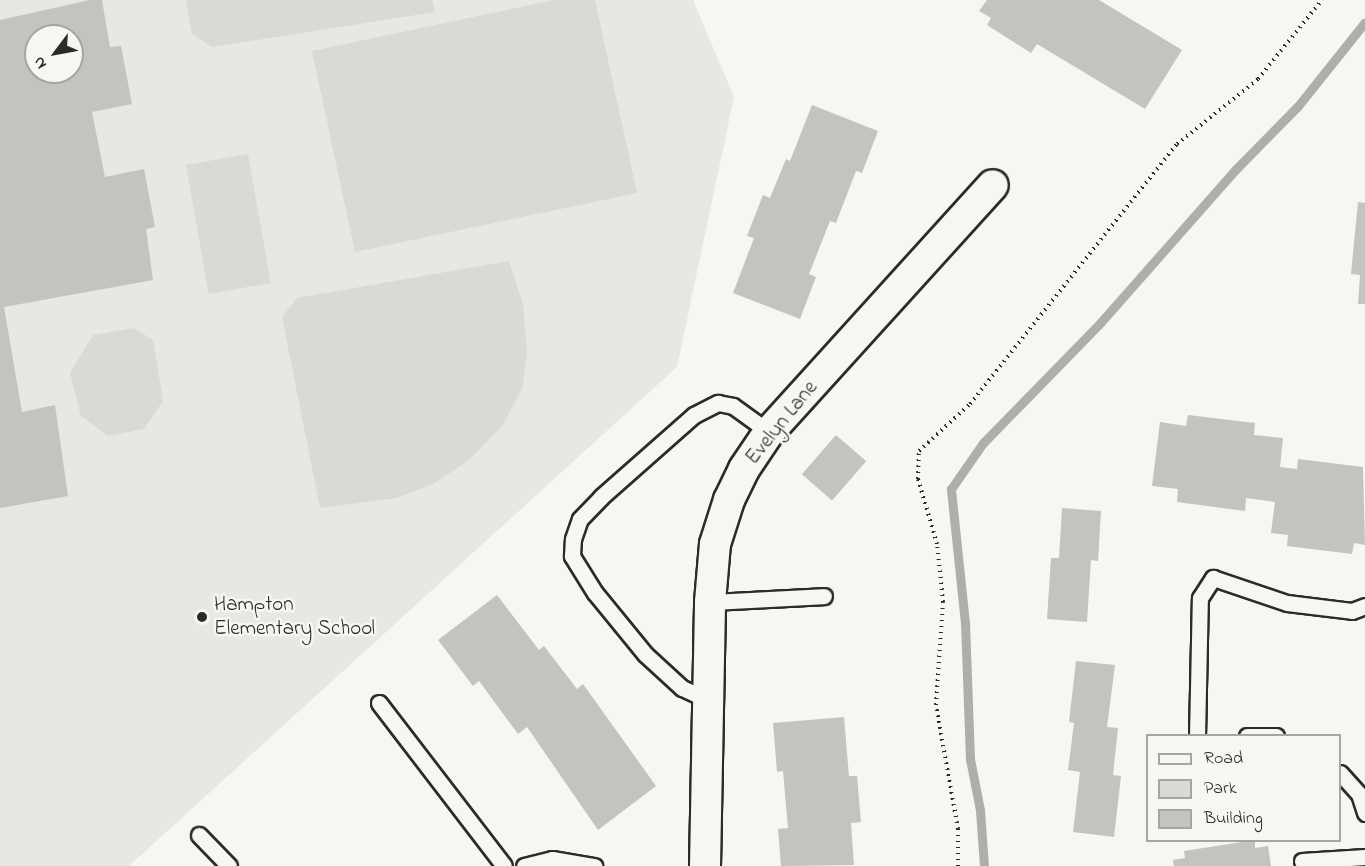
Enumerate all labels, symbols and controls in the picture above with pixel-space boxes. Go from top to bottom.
north arrow [24,24,84,84]
text: N [27,52,53,73]
street label: Evelyn Lane [741,376,823,470]
place label: Hampton Elementary School [214,592,375,642]
marker: Hampton Elementary School [195,610,209,624]
legend [1146,734,1341,842]
text: Road [1204,746,1243,772]
text: Park [1204,776,1237,802]
text: Building [1204,806,1263,832]

